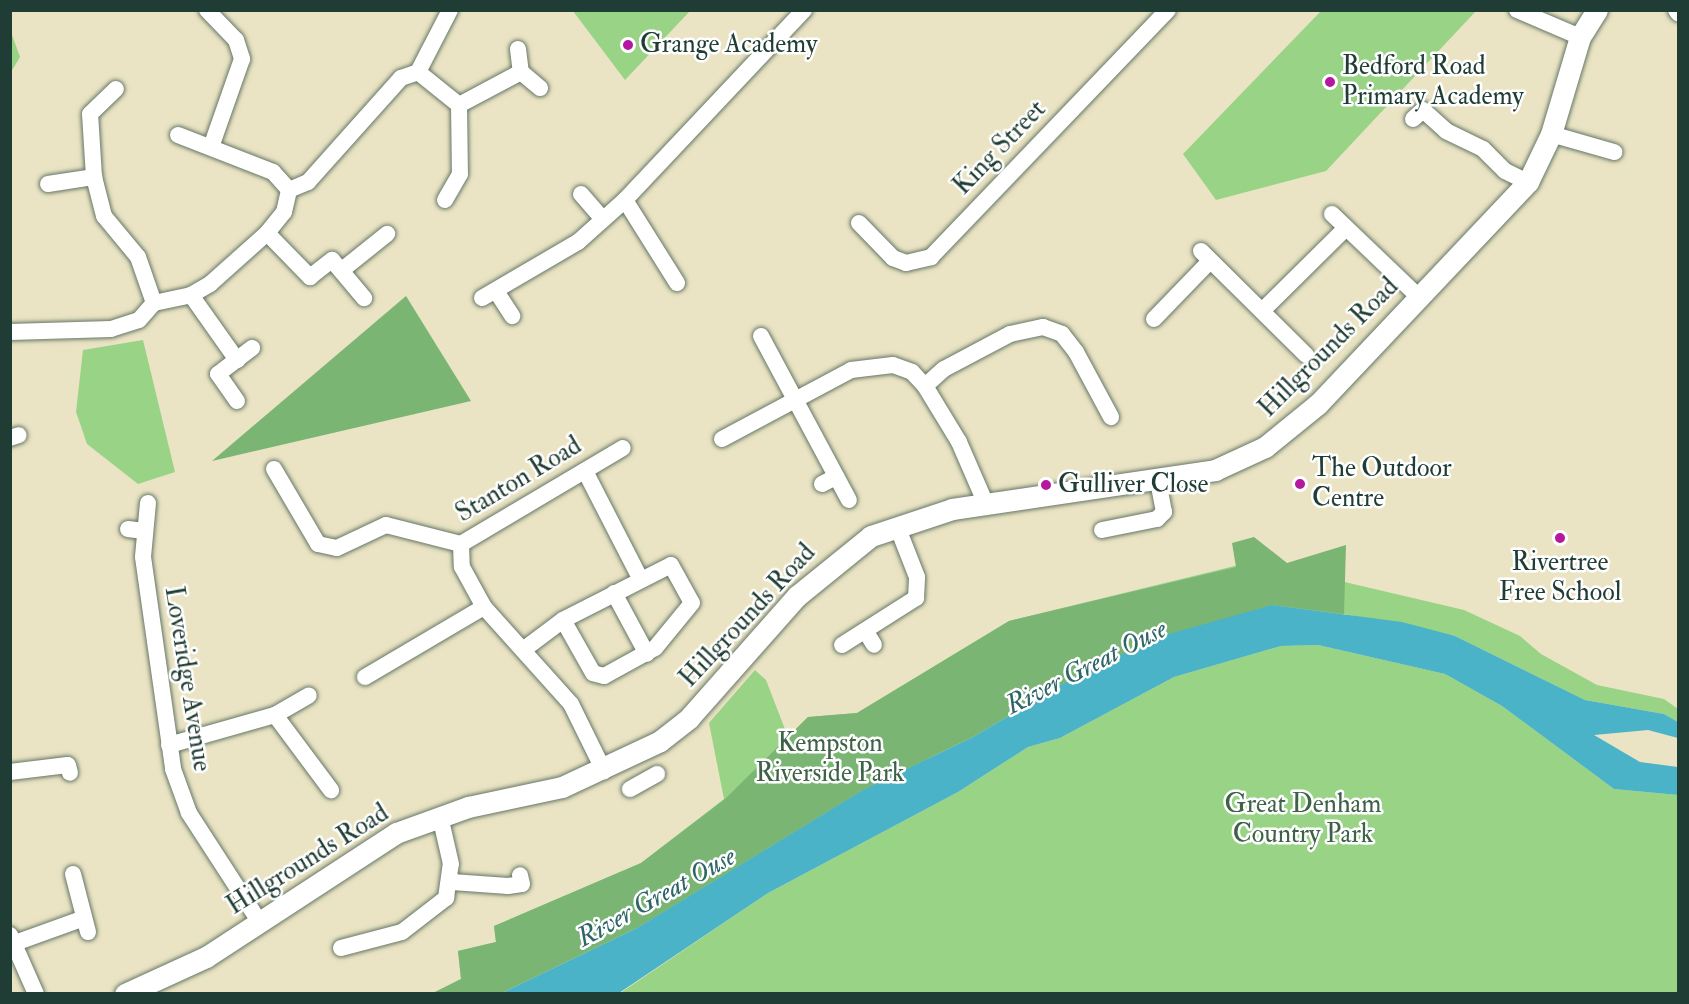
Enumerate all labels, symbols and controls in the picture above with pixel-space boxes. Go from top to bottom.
place label: Grange Academy [640,29,817,61]
marker: Grange Academy [621,38,635,52]
place label: Bedford Road Primary Academy [1342,51,1524,112]
marker: Bedford Road Primary Academy [1323,75,1337,89]
street label: King Street [947,94,1053,202]
street label: Hillgrounds Road [1253,272,1405,424]
street label: Stanton Road [451,430,587,530]
place label: The Outdoor Centre [1312,453,1452,514]
place label: Gulliver Close [1058,469,1208,501]
marker: The Outdoor Centre [1293,477,1307,491]
marker: Gulliver Close [1039,478,1053,492]
marker: Rivertree Free School [1553,531,1567,545]
street label: Hillgrounds Road [674,538,822,694]
place label: Rivertree Free School [1499,547,1621,608]
street label: Loveridge Avenue [157,584,217,774]
water label: River Great Ouse [1000,613,1172,721]
park label: Kempston Riverside Park [755,728,905,790]
park label: Great Denham Country Park [1225,789,1381,850]
street label: Hillgrounds Road [221,798,395,922]
water label: River Great Ouse [571,840,741,954]

